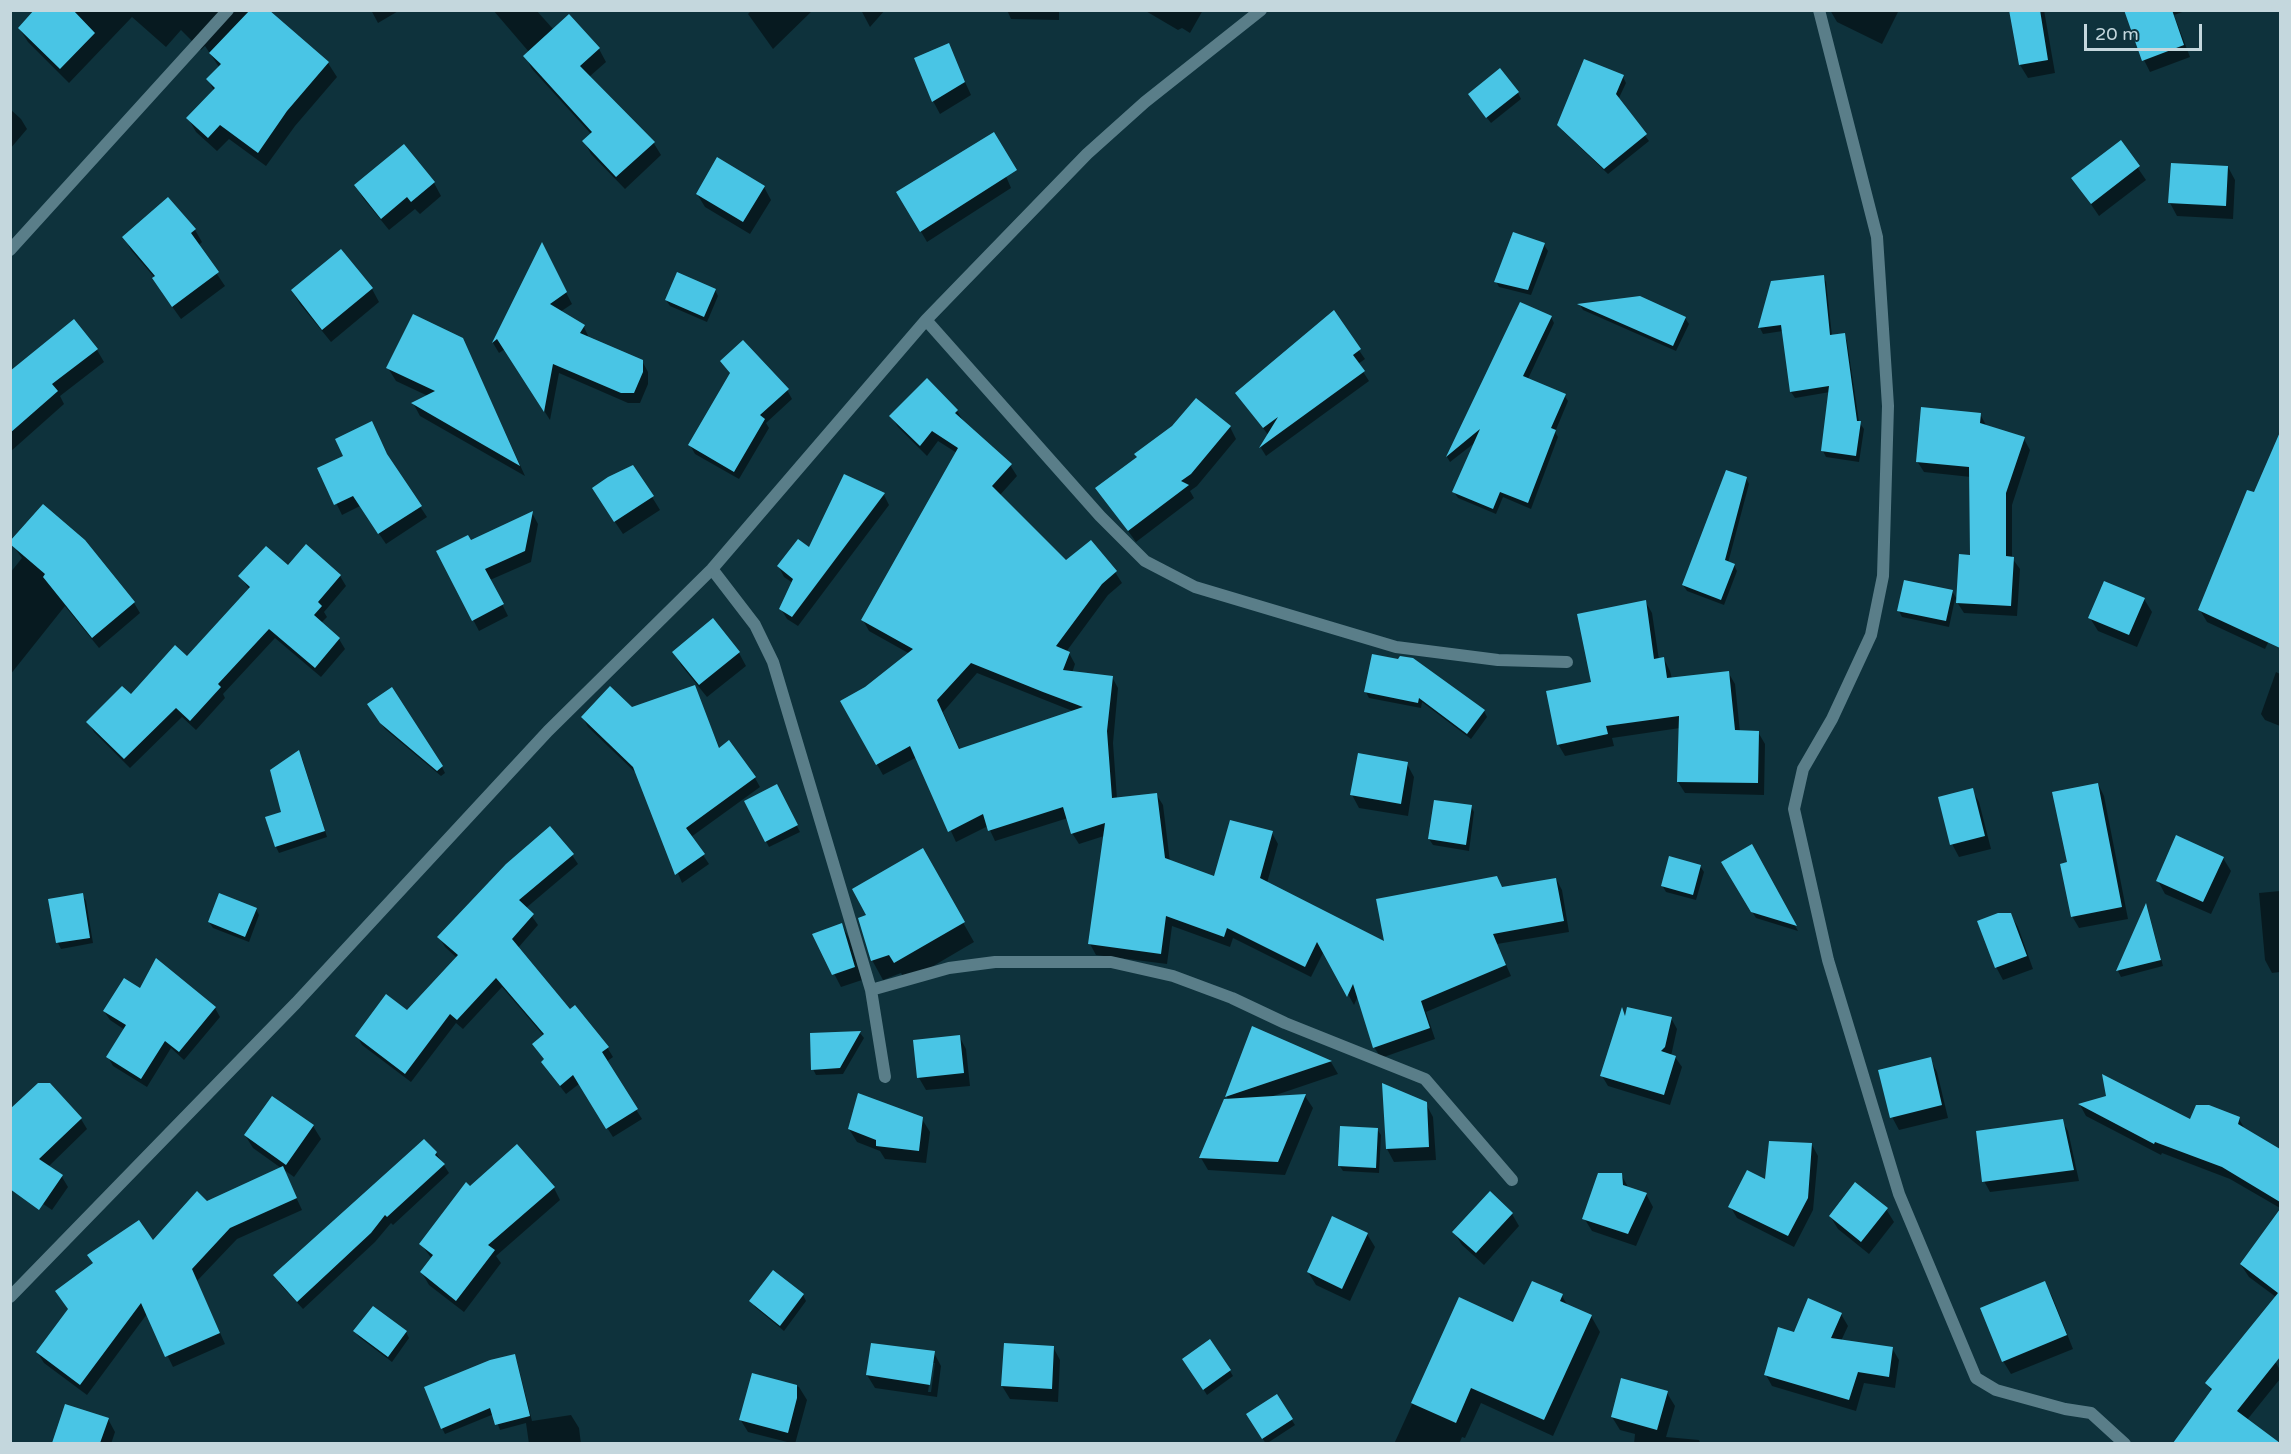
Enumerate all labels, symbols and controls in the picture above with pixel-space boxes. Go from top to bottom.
scale bar [2087,12,2206,50]
text: 20 m [2095,23,2139,45]

